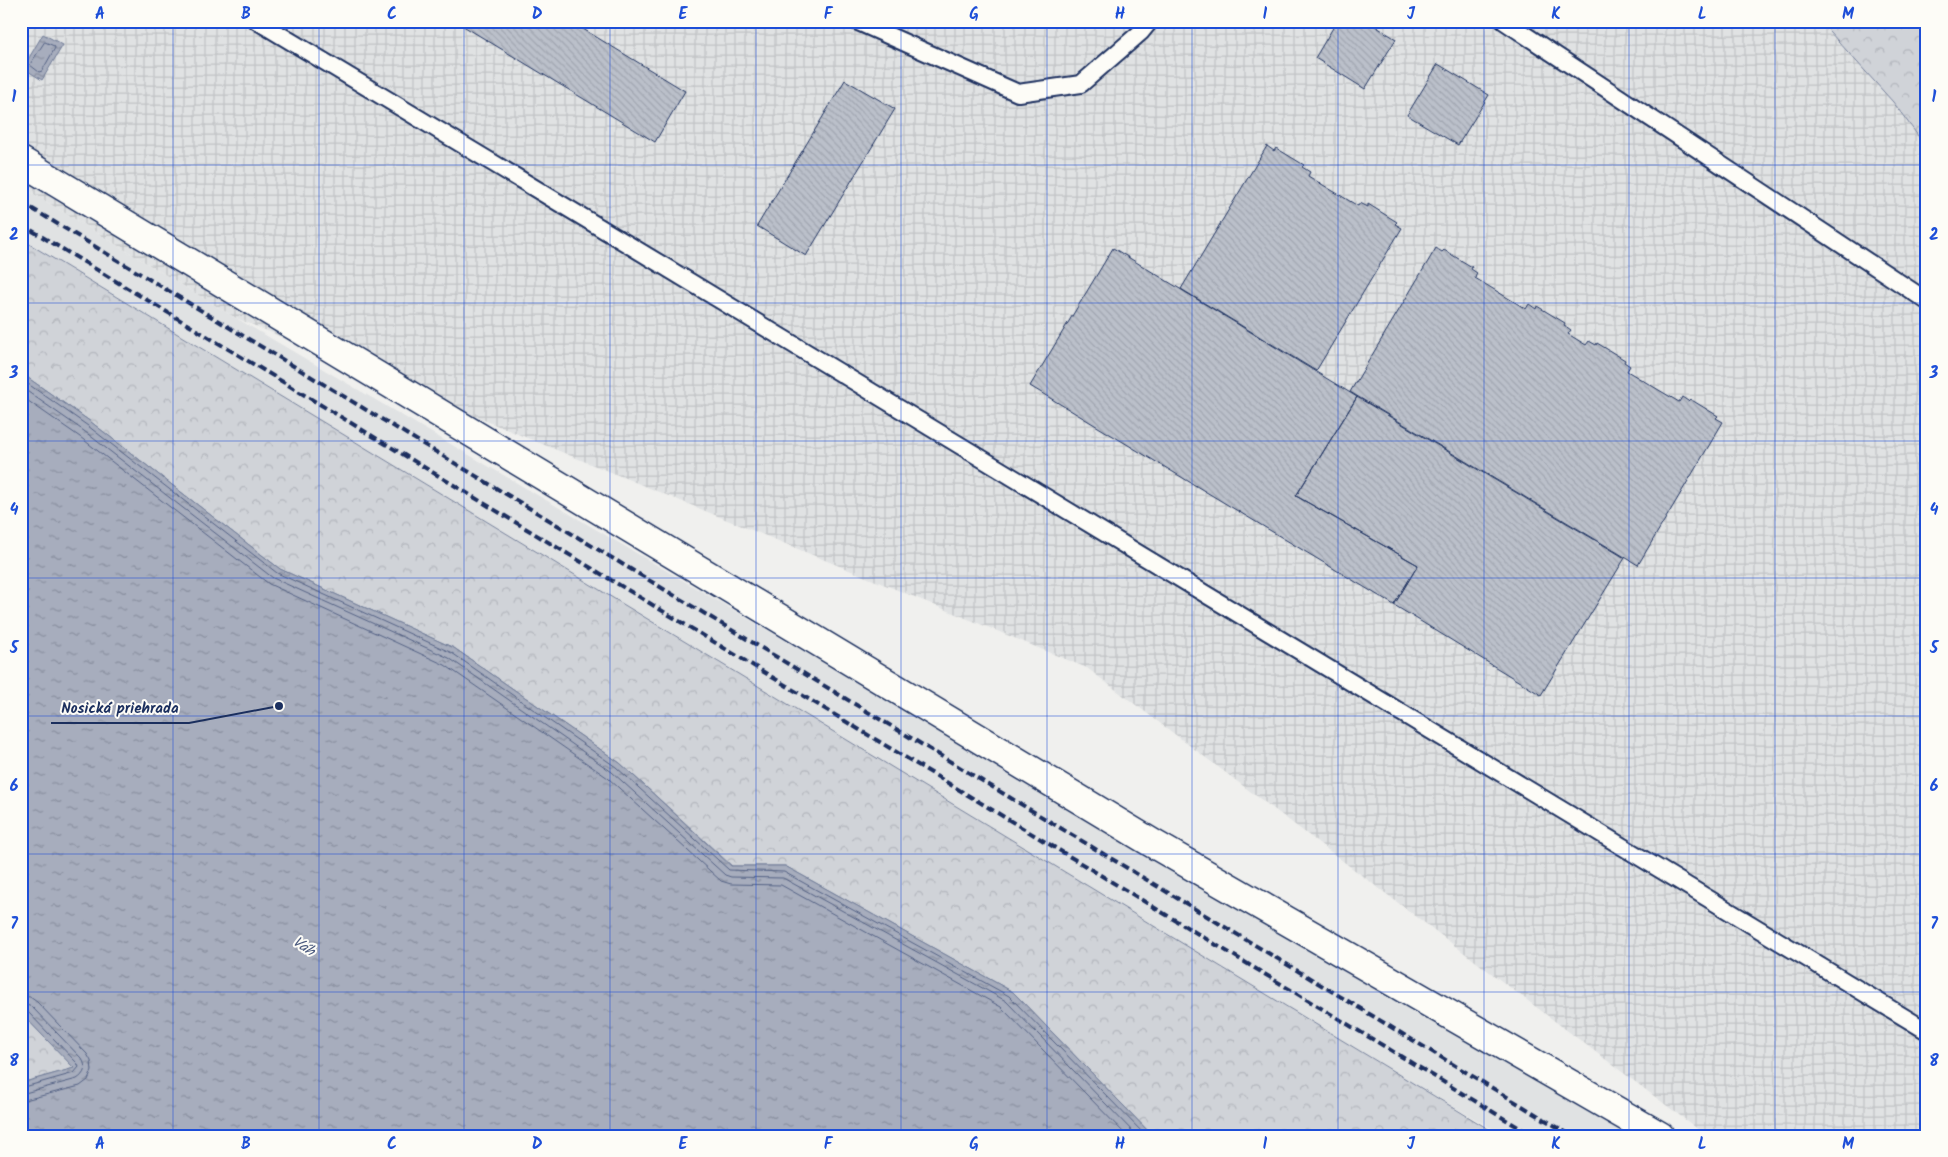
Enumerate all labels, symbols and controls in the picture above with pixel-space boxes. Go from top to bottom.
text: A [95,2,105,27]
text: B [241,2,251,27]
text: C [387,2,397,27]
text: D [532,2,543,27]
text: E [679,2,689,27]
text: F [824,2,834,27]
text: G [969,2,979,27]
text: H [1115,2,1125,27]
text: I [1263,2,1268,27]
text: J [1407,2,1416,27]
text: K [1551,2,1561,27]
text: L [1698,2,1706,27]
text: M [1842,2,1855,27]
text: 1 [12,85,17,110]
text: 1 [1932,85,1937,110]
text: 2 [9,223,19,248]
text: 2 [1929,223,1939,248]
text: 3 [9,361,19,386]
text: 3 [1929,361,1939,386]
text: 4 [10,498,19,523]
text: 4 [1930,498,1939,523]
text: 5 [9,636,20,661]
text: 5 [1929,636,1940,661]
callout: Nosická priehrada [51,693,189,723]
text: Nosická priehrada [61,697,179,721]
text: 6 [10,774,19,799]
text: 6 [1930,774,1939,799]
text: 7 [10,912,18,937]
text: 7 [1930,912,1938,937]
water label: Váh [287,930,321,964]
text: 8 [9,1049,19,1074]
text: 8 [1929,1049,1939,1074]
text: A [95,1132,105,1157]
text: B [241,1132,251,1157]
text: C [387,1132,397,1157]
text: D [532,1132,543,1157]
text: E [679,1132,689,1157]
text: F [824,1132,834,1157]
text: G [969,1132,979,1157]
text: H [1115,1132,1125,1157]
text: I [1263,1132,1268,1157]
text: J [1407,1132,1416,1157]
text: K [1551,1132,1561,1157]
text: L [1698,1132,1706,1157]
text: M [1842,1132,1855,1157]

